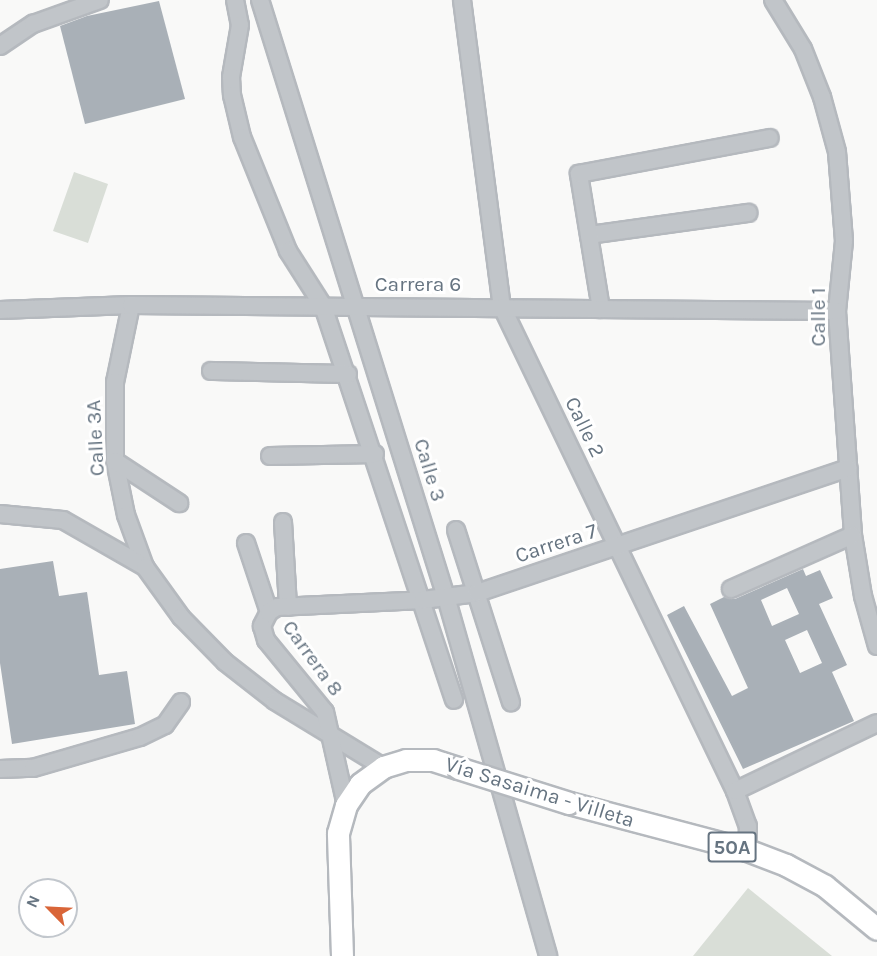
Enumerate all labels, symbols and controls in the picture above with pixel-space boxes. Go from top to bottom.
street label: Carrera 6 [375,271,461,297]
street label: Calle 1 [805,288,831,346]
street label: Calle 2 [560,393,610,461]
street label: Calle 3A [80,399,110,477]
street label: Calle 3 [409,436,451,504]
street label: Carrera 7 [512,518,600,568]
street label: Carrera 8 [277,615,349,701]
street label: Vía Sasaima - Villeta [442,751,638,833]
road number: 50A [706,830,758,864]
north arrow [18,878,78,938]
text: N [22,892,44,910]

